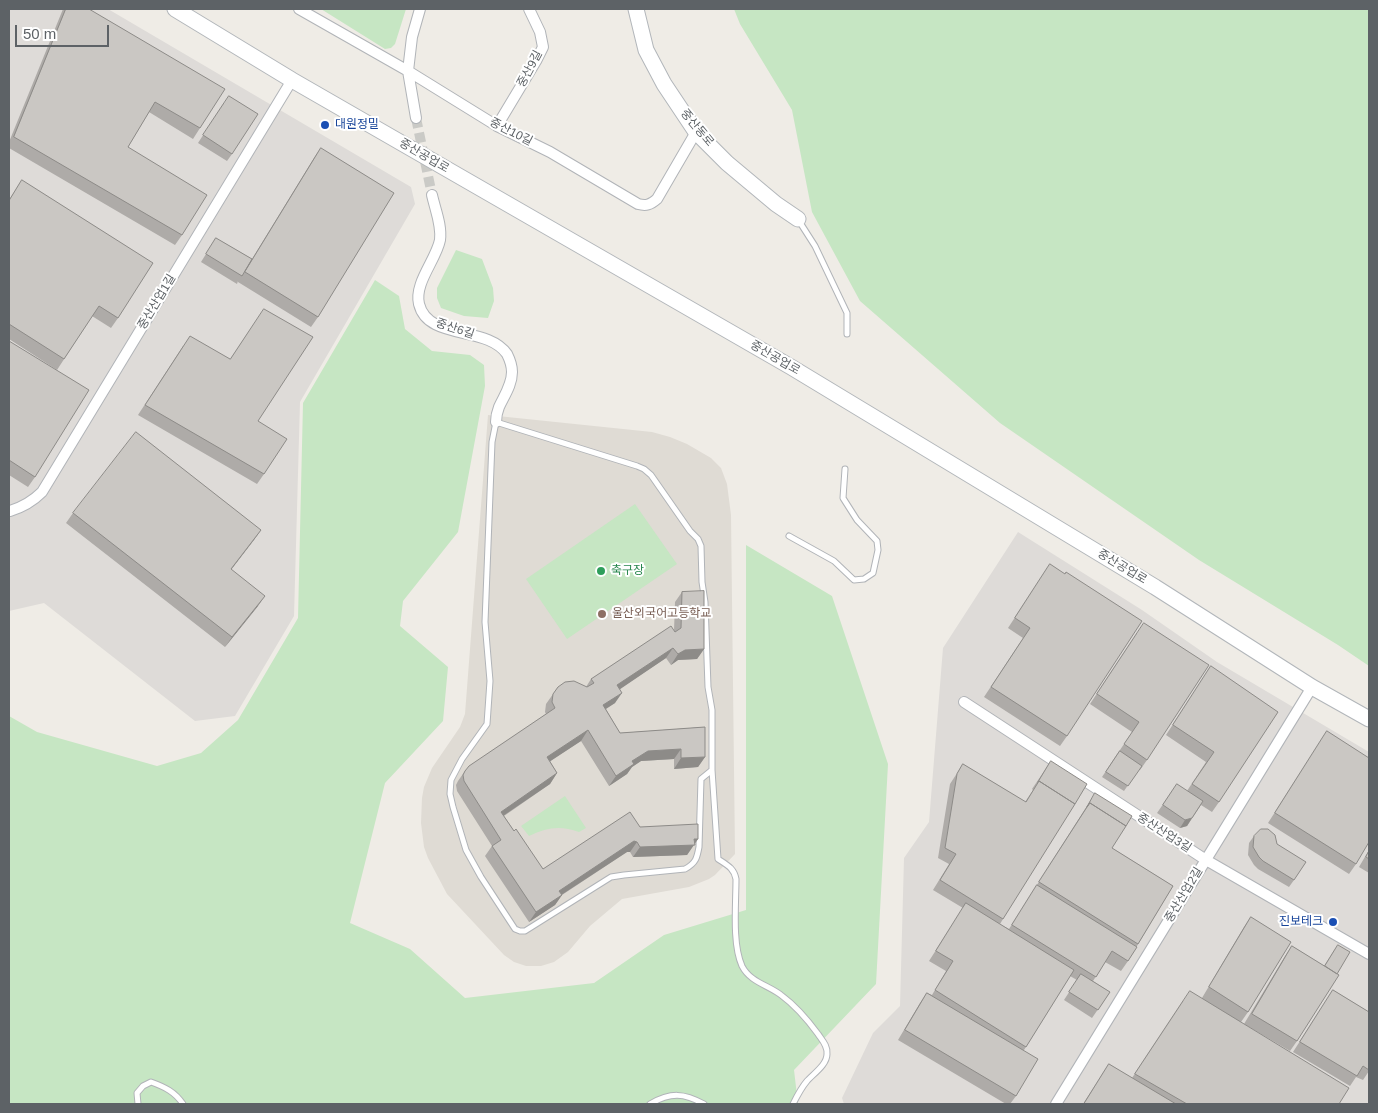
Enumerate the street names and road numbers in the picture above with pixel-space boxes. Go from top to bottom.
street label: 중산9길 [514,48,546,90]
street label: 중산동로 [677,106,717,150]
street label: 중산10길 [487,115,535,149]
street label: 중산공업로 [396,136,452,176]
street label: 중산산업1길 [135,272,179,332]
street label: 중산6길 [434,316,476,342]
street label: 중산공업로 [747,338,803,378]
street label: 중산공업로 [1095,547,1149,587]
street label: 중산산업3길 [1134,810,1194,856]
street label: 중산산업2길 [1162,865,1206,925]

